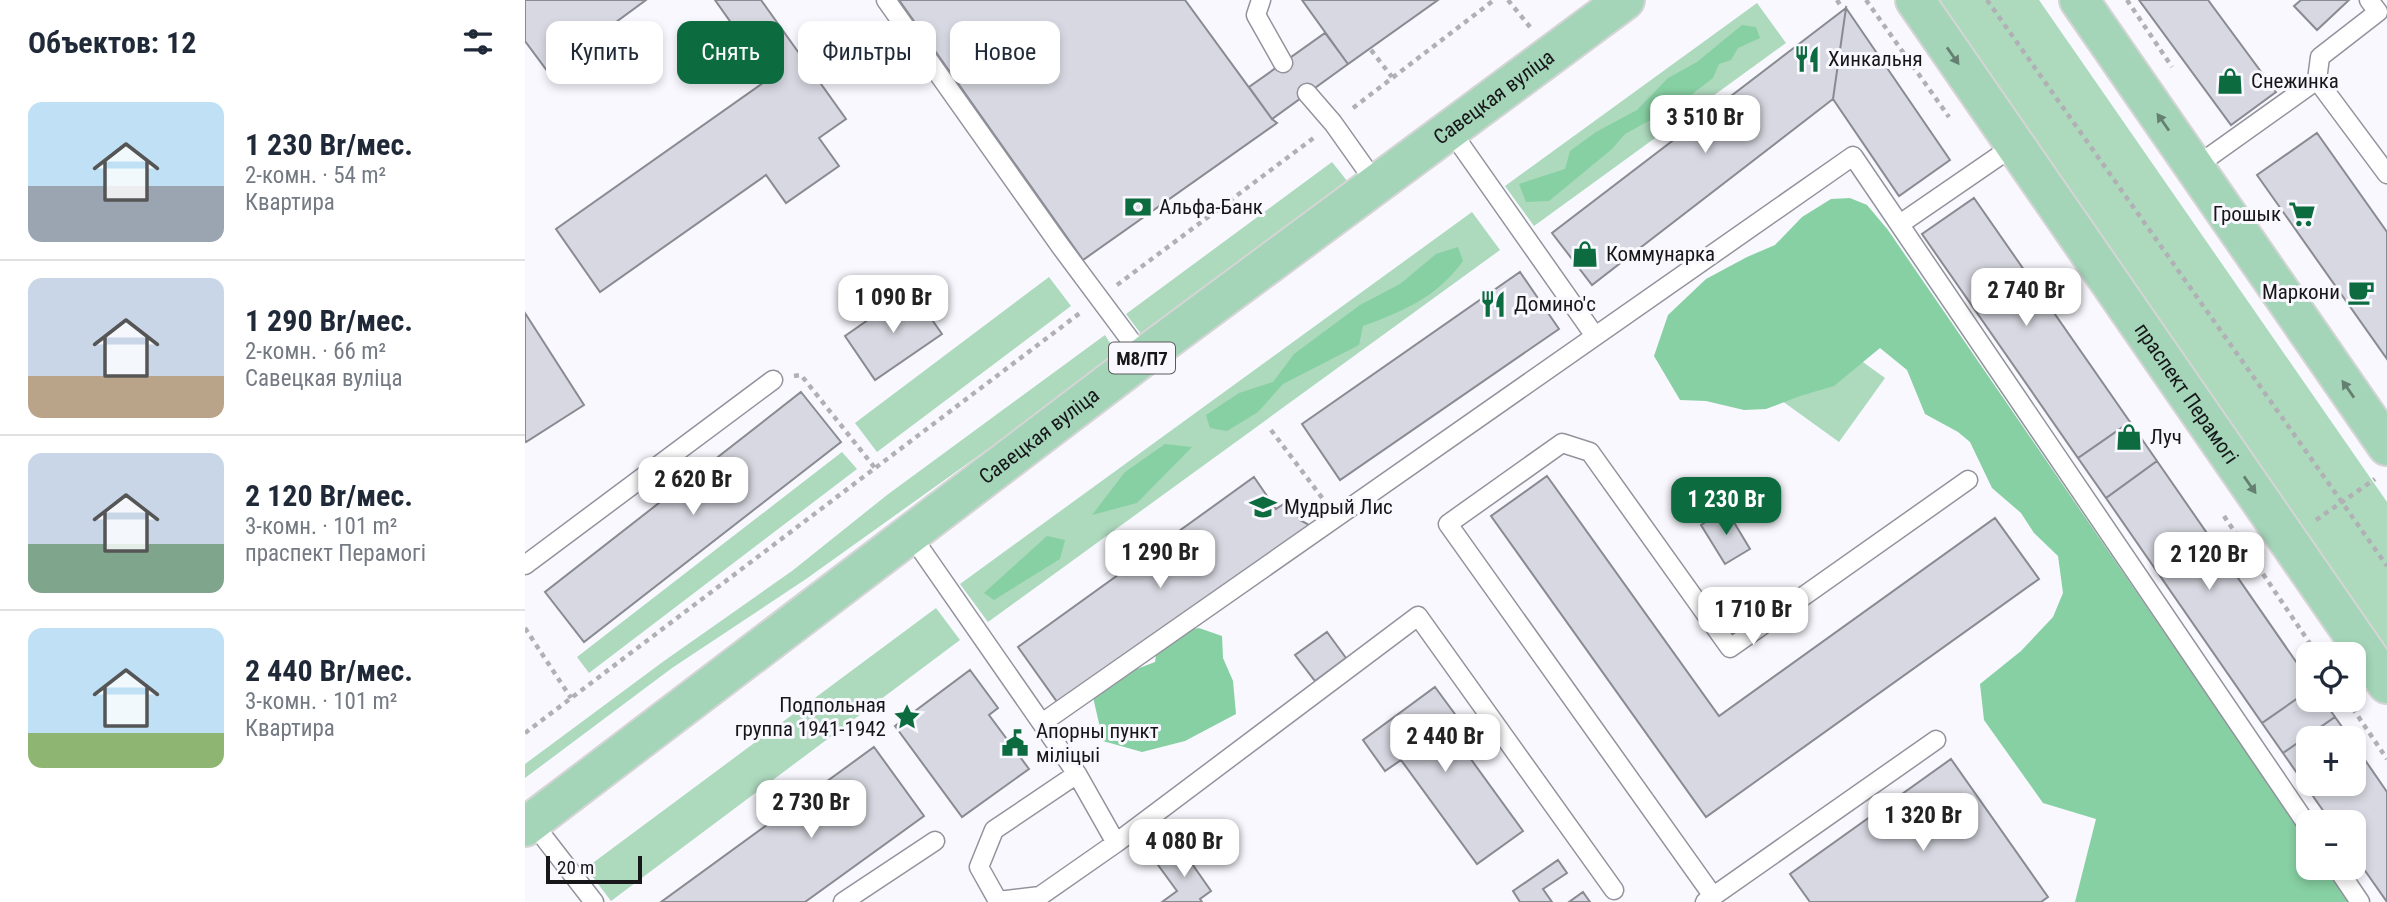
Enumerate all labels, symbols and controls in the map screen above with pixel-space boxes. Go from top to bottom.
chip: Купить [546,21,663,84]
chip: Снять [677,21,784,84]
chip: Фильтры [798,21,936,84]
chip: Новое [950,21,1060,84]
icon: filters [459,23,497,61]
text: Объектов: 12 [28,25,196,60]
restaurant icon: Хинкальня [1792,44,1822,74]
street label: Савецкая вуліца [1429,45,1559,150]
place label: Хинкальня [1828,47,1923,71]
one-way arrow [1946,47,1960,65]
shop icon: Снежинка [2215,66,2245,96]
place label: Снежинка [2251,69,2339,93]
pin: 3 510 Br [1633,96,1777,155]
text: 3 510 Br [1666,104,1744,131]
one-way arrow [2157,112,2170,131]
text: 1 230 Br/мес. [245,127,413,162]
icon: home [84,130,168,214]
text: 2-комн. · 54 m² [245,162,386,189]
text: Квартира [245,189,335,216]
bank icon: Альфа-Банк [1123,192,1153,222]
place label: Альфа-Банк [1159,195,1263,219]
supermarket icon: Грошык [2287,199,2317,229]
place label: Грошык [2213,202,2281,226]
shop icon: Коммунарка [1570,239,1600,269]
place label: Коммунарка [1606,242,1715,266]
pin: 2 740 Br [1954,268,2098,328]
pin: 1 090 Br [821,276,965,335]
text: 2 740 Br [1987,277,2065,304]
cafe icon: Маркони [2346,277,2376,307]
place label: Маркони [2262,280,2340,304]
text: 1 090 Br [854,284,932,311]
restaurant icon: Домино'c [1478,289,1508,319]
place label: Домино'c [1514,292,1596,316]
text: 1 290 Br/мес. [245,303,413,338]
icon: home [84,306,168,390]
street label: праспект Перамогі [2130,319,2243,468]
text: 2-комн. · 66 m² [245,338,386,365]
road number: М8/П7 [1109,342,1175,374]
text: Савецкая вуліца [245,365,403,392]
one-way arrow [2341,380,2355,398]
street label: Савецкая вуліца [975,383,1104,489]
shop icon: Луч [2114,422,2144,452]
place label: Луч [2150,425,2182,449]
pin: 2 620 Br [621,458,765,517]
text: 2 620 Br [654,466,732,493]
one-way arrow [2243,476,2257,494]
pin: 1 230 Br [1654,477,1798,537]
text: 2 120 Br/мес. [245,478,413,513]
icon: home [84,481,168,565]
text: 1 230 Br [1687,486,1765,513]
school or university icon: Мудрый Лис [1248,492,1278,522]
place label: Мудрый Лис [1284,495,1393,519]
text: 3-комн. · 101 m² [245,513,397,540]
pin: 1 290 Br [1088,530,1232,590]
pin: 2 120 Br [2137,532,2281,592]
text: 1 290 Br [1121,539,1199,566]
text: праспект Перамогі [245,540,426,567]
text: 2 120 Br [2170,541,2248,568]
pin: 1 710 Br [1681,588,1825,647]
text: 1 710 Br [1714,596,1792,623]
map controls [2296,642,2366,880]
button: locate [2296,642,2366,712]
text: 2 440 Br/мес. [245,653,413,688]
icon: home [84,656,168,740]
text: 3-комн. · 101 m² [245,688,397,715]
place label: Подпольная группа 1941-1942 [735,693,886,741]
place icon: Подпольная группа 1941-1942 [892,702,922,732]
pin: 2 440 Br [1373,714,1517,774]
text: Квартира [245,715,335,742]
place label: Апорны пункт міліцыі [1036,719,1159,767]
text: 2 440 Br [1406,723,1484,750]
button: + [2296,726,2366,796]
public building icon: Апорны пункт міліцыі [1000,728,1030,758]
pin: 2 730 Br [739,780,883,840]
text: 2 730 Br [772,789,850,816]
pin: 1 320 Br [1851,794,1995,853]
text: 1 320 Br [1884,802,1962,829]
button: − [2296,810,2366,880]
pin: 4 080 Br [1112,820,1256,879]
text: 4 080 Br [1145,828,1223,855]
scale bar [546,853,642,885]
text: 20 m [557,856,594,879]

